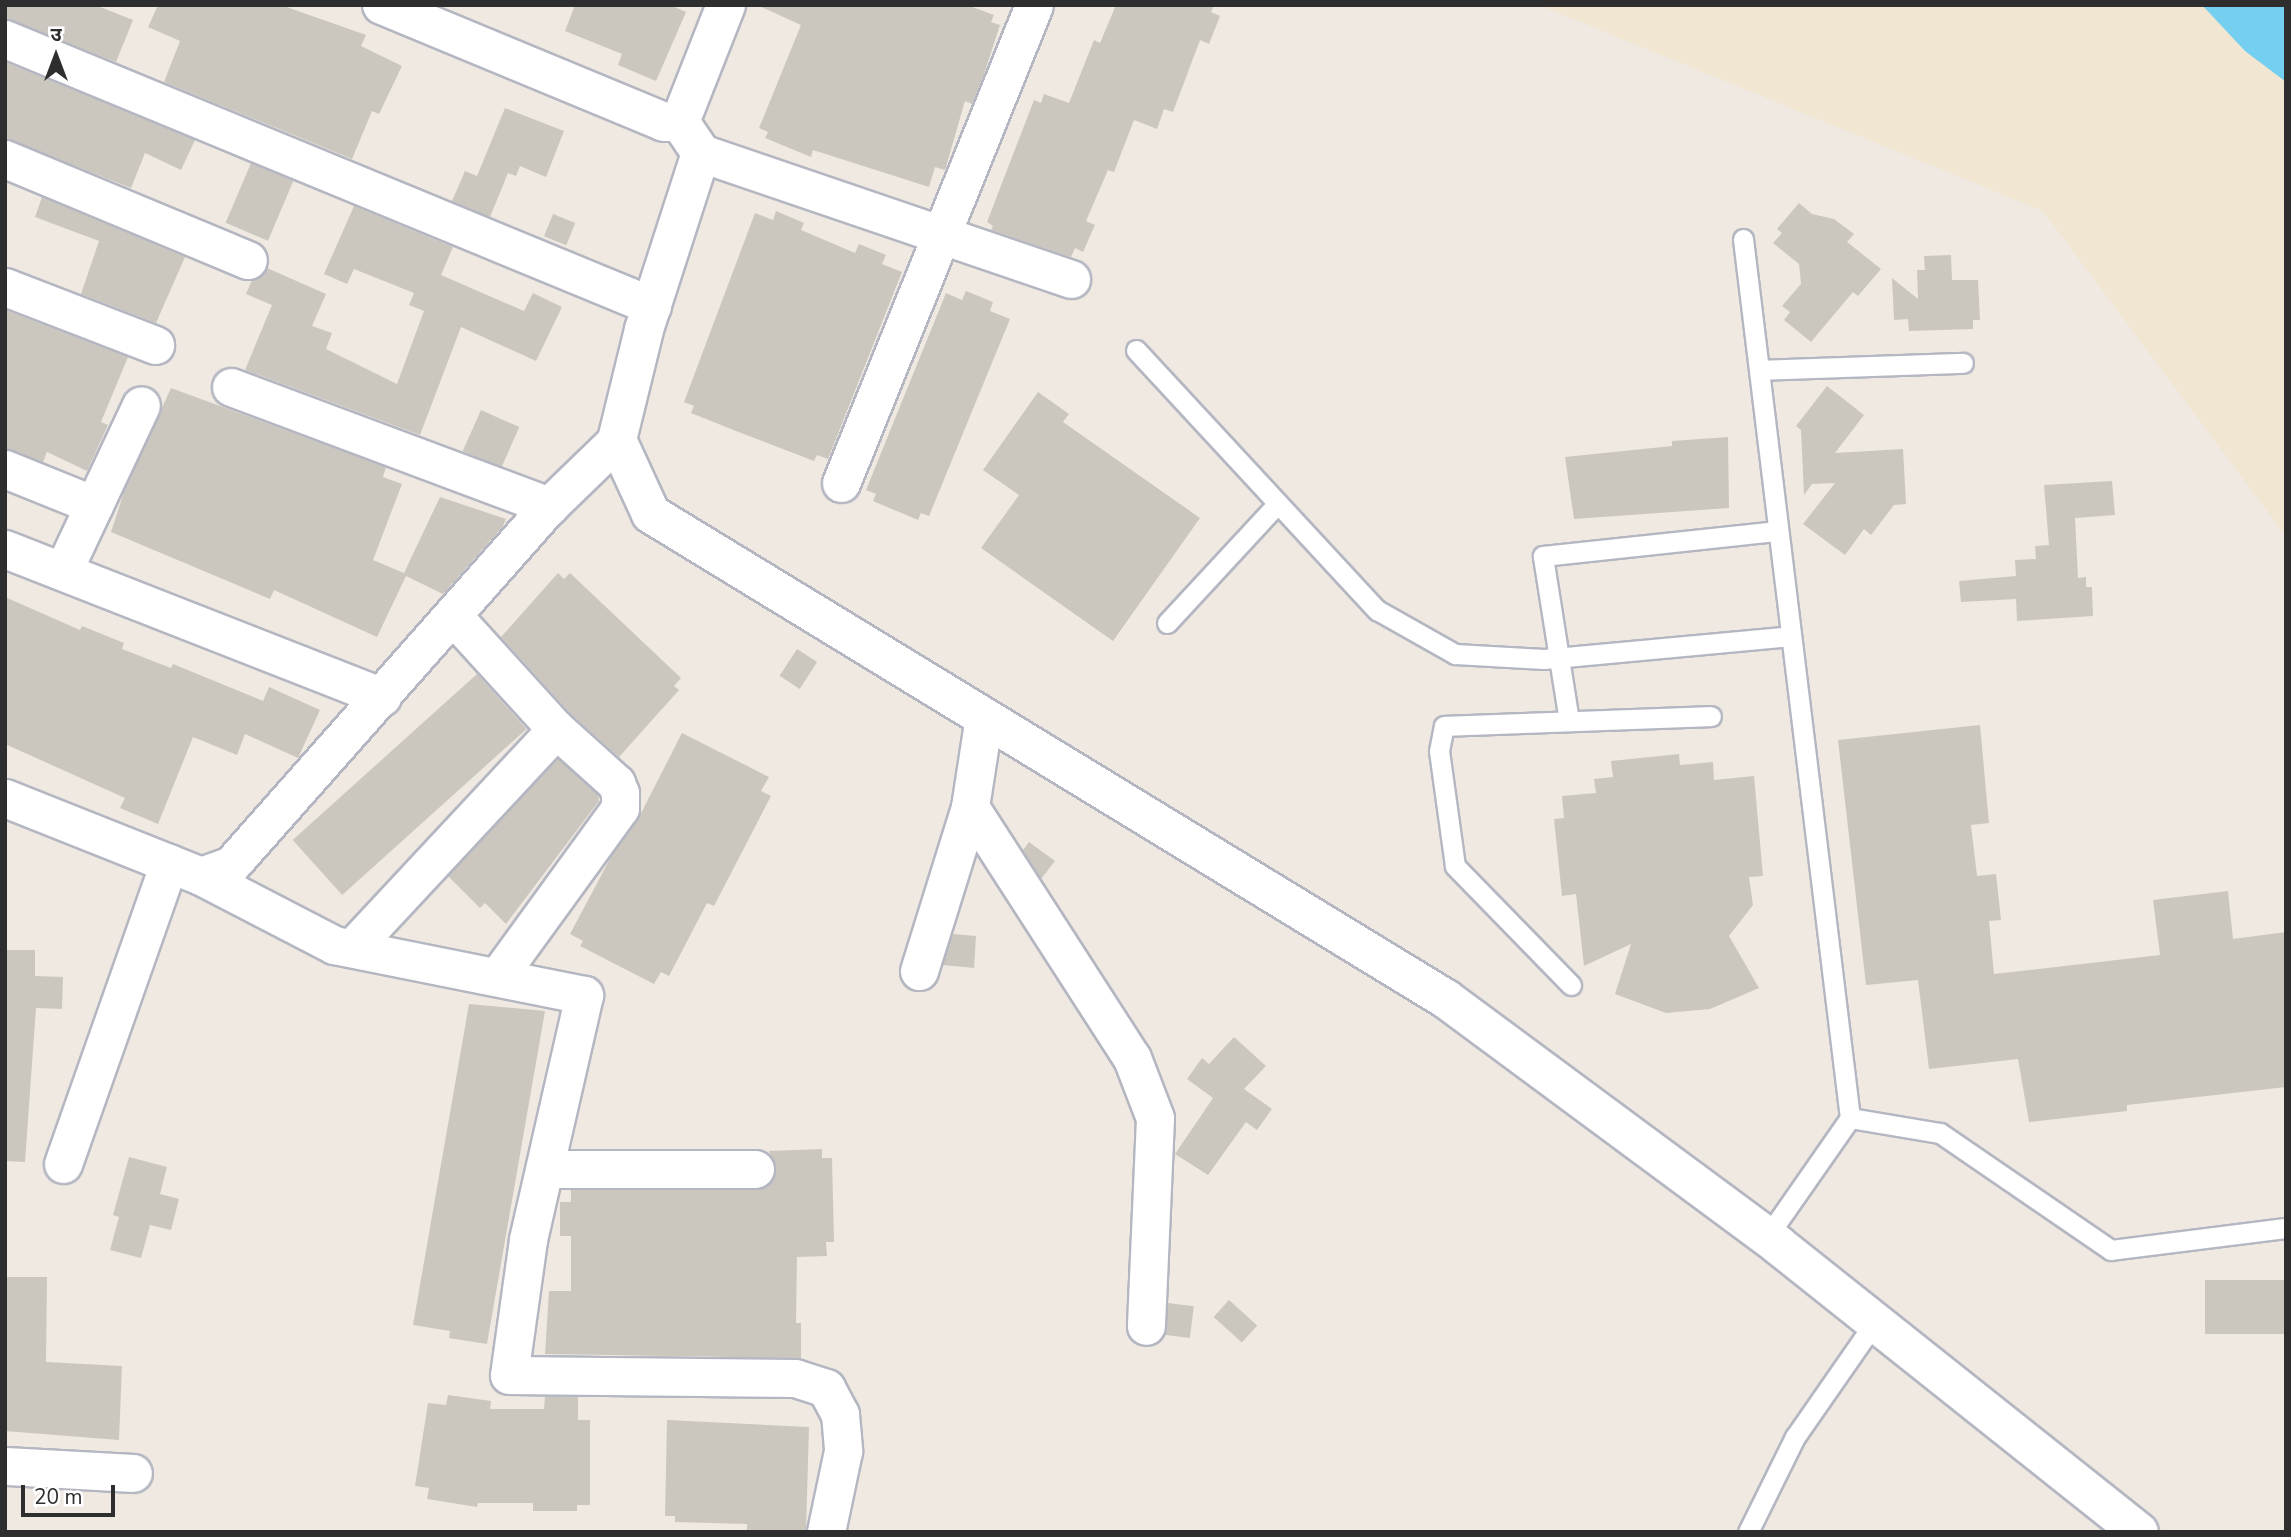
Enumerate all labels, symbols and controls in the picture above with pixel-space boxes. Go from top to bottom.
north arrow [21,21,91,91]
text: उ [50,22,62,48]
scale bar [24,1470,119,1514]
text: 20 m [34,1483,83,1511]

